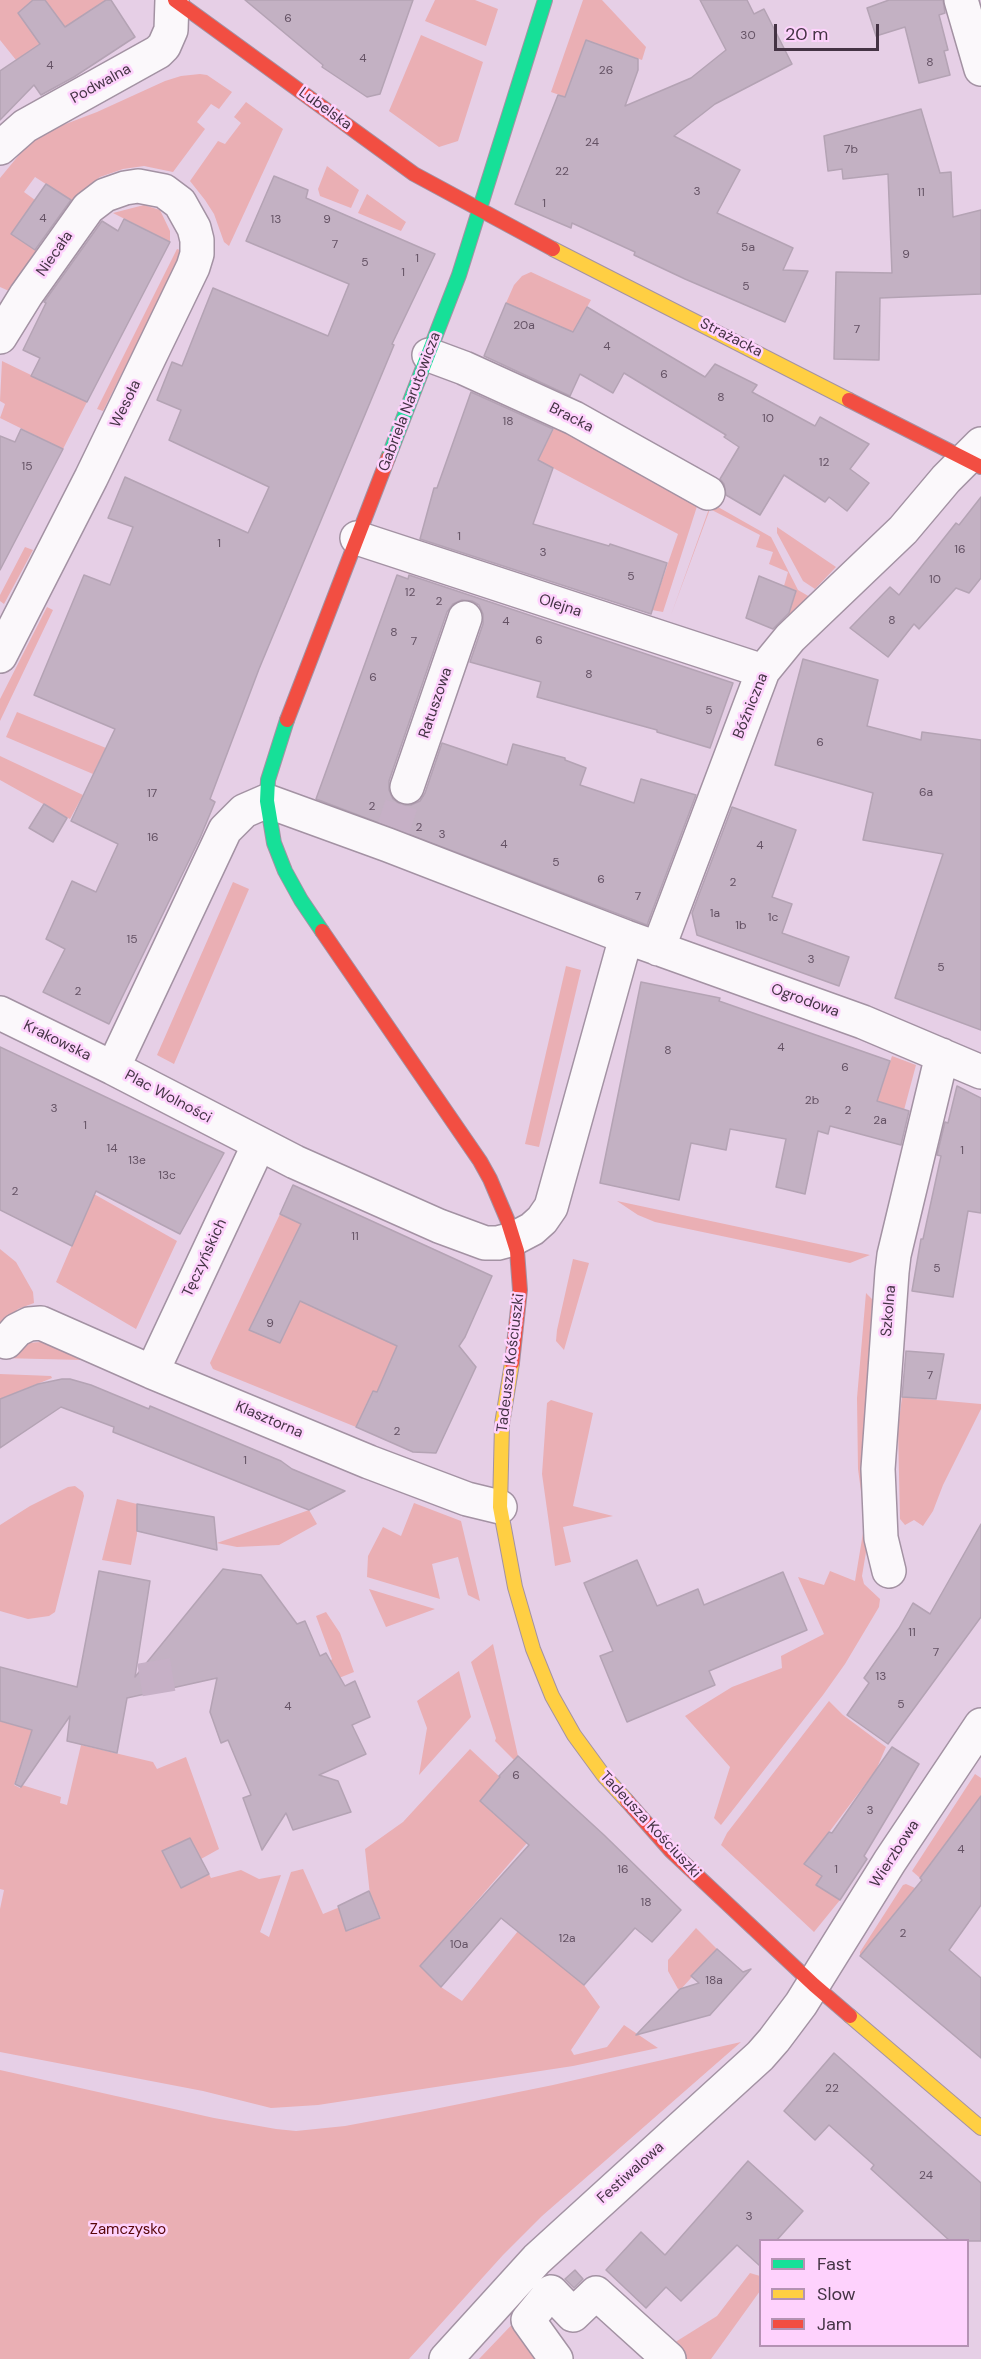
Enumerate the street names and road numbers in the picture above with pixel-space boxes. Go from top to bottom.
street label: Podwalna [68,60,134,108]
street label: Lubelska [295,84,355,134]
street label: Niecała [33,228,77,280]
street label: Strażacka [697,315,765,361]
street label: Gabriela Narutowicza [375,330,445,474]
street label: Wesoła [107,377,145,431]
street label: Bracka [546,399,596,437]
street label: Olejna [536,591,584,621]
street label: Ratuszowa [416,665,456,741]
street label: Bóźniczna [730,671,772,741]
street label: Ogrodowa [768,980,842,1022]
street label: Krakowska [20,1017,94,1065]
street label: Plac Wolności [121,1067,215,1127]
street label: Tęczyńskich [179,1216,231,1300]
street label: Szkolna [878,1285,900,1337]
street label: Tadeusza Kościuszki [494,1293,528,1433]
street label: Klasztorna [233,1398,305,1442]
street label: Tadeusza Kościuszki [596,1768,704,1882]
street label: Wierzbowa [867,1817,923,1891]
street label: Festiwalowa [594,2138,668,2208]

